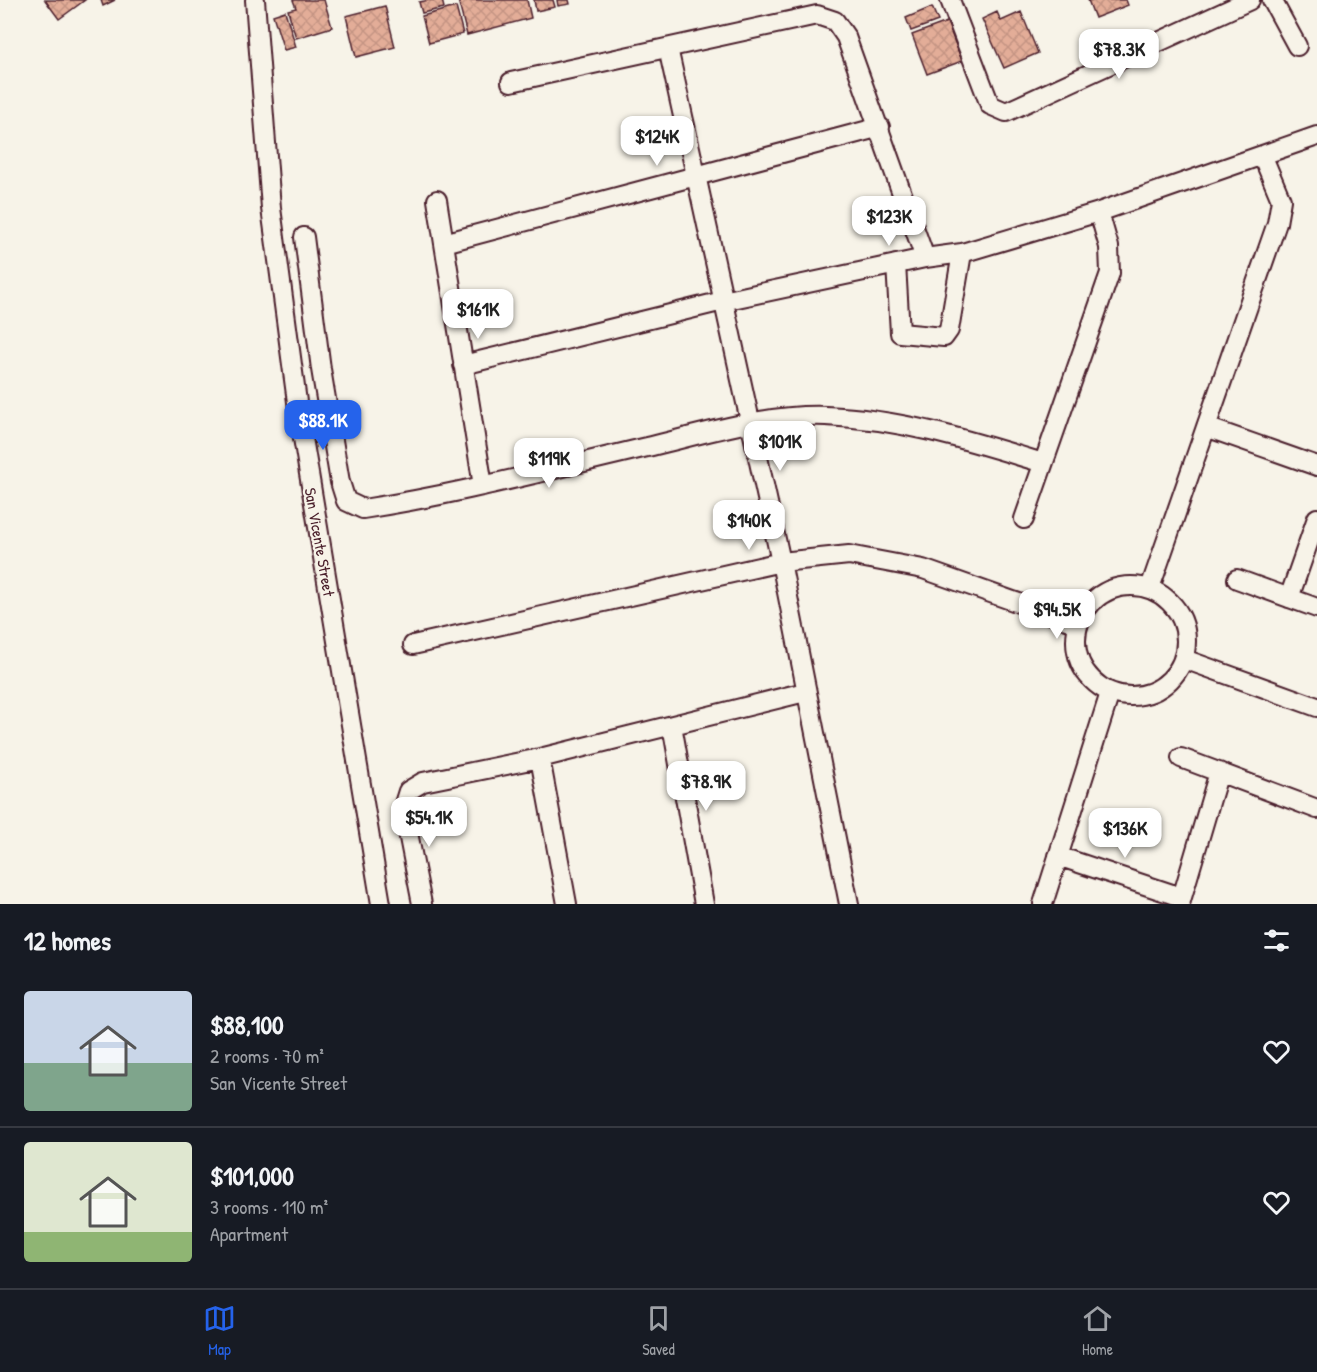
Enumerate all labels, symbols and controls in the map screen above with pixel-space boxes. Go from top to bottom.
pin: $78.3K [1070,29,1168,80]
text: $78.3K [1093,35,1145,62]
pin: $124K [615,116,699,167]
text: $124K [635,122,679,149]
pin: $123K [847,196,931,247]
text: $123K [866,202,912,229]
pin: $161K [436,289,520,340]
text: $161K [456,295,500,322]
pin: $88.1K [274,400,372,451]
text: $88.1K [298,406,348,433]
pin: $101K [738,421,822,472]
text: $101K [758,427,802,454]
pin: $119K [507,438,591,489]
text: $119K [528,444,570,471]
street label: San Vicente Street [300,486,340,598]
pin: $140K [707,500,791,551]
text: $140K [727,506,771,533]
pin: $94.5K [1008,589,1106,640]
text: $94.5K [1033,595,1081,622]
pin: $78.9K [657,761,755,812]
text: $78.9K [681,767,731,794]
pin: $54.1K [380,797,478,848]
text: $54.1K [405,803,453,830]
pin: $136K [1083,808,1167,859]
text: $136K [1103,814,1147,841]
text: 12 homes [24,923,111,958]
icon: filters [1260,924,1293,957]
text: $88,100 [210,1007,284,1042]
icon: home [72,1015,144,1087]
icon: heart [1260,1035,1293,1068]
text: 2 rooms · 70 m² [210,1042,324,1069]
text: San Vicente Street [210,1069,347,1096]
text: $101,000 [210,1158,294,1193]
icon: home [72,1166,144,1238]
icon: heart [1260,1186,1293,1219]
text: 3 rooms · 110 m² [210,1193,328,1220]
text: Apartment [210,1220,288,1247]
tab: Map [203,1302,236,1360]
tab: Saved [642,1302,675,1360]
tab: Home [1081,1302,1114,1360]

